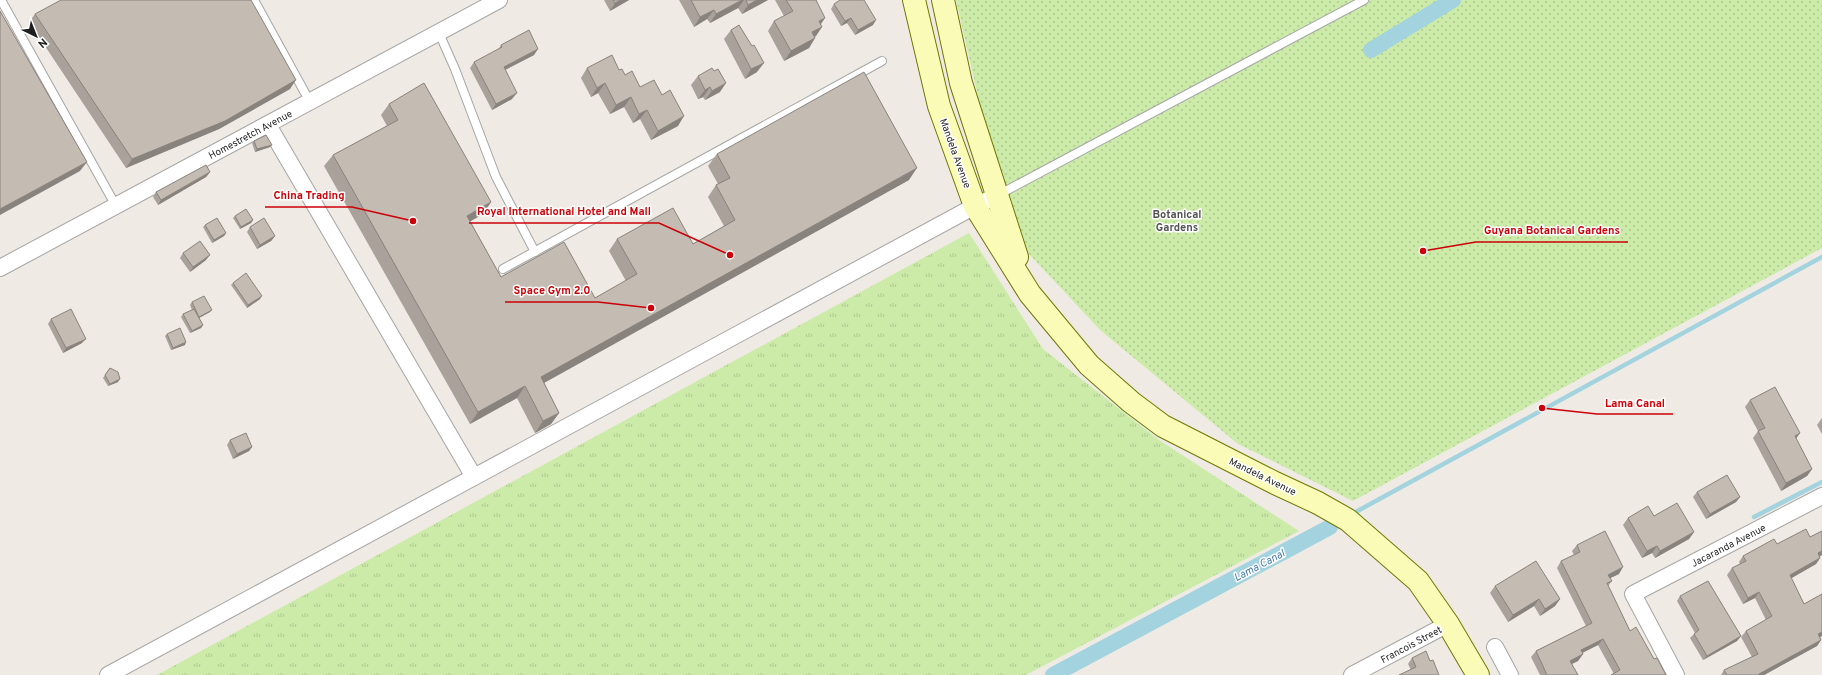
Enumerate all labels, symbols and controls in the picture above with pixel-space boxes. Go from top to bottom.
north arrow [16,16,56,56]
text: N [34,35,50,50]
street label: Homestretch Avenue [207,108,295,163]
street label: Mandela Avenue [936,117,973,190]
callout: China Trading [265,184,352,207]
text: China Trading [274,189,345,203]
callout: Royal International Hotel and Mall [469,200,659,223]
text: Royal International Hotel and Mall [477,205,651,219]
district label: Botanical Gardens [1152,208,1202,235]
callout: Guyana Botanical Gardens [1476,219,1628,242]
text: Guyana Botanical Gardens [1484,224,1620,238]
callout: Space Gym 2.0 [505,279,598,302]
text: Space Gym 2.0 [514,284,590,298]
callout: Lama Canal [1597,391,1673,414]
text: Lama Canal [1605,397,1665,411]
street label: Mandela Avenue [1227,455,1298,499]
street label: Jacaranda Avenue [1689,522,1768,571]
water label: Lama Canal [1232,546,1288,585]
street label: Francois Street [1379,624,1445,667]

